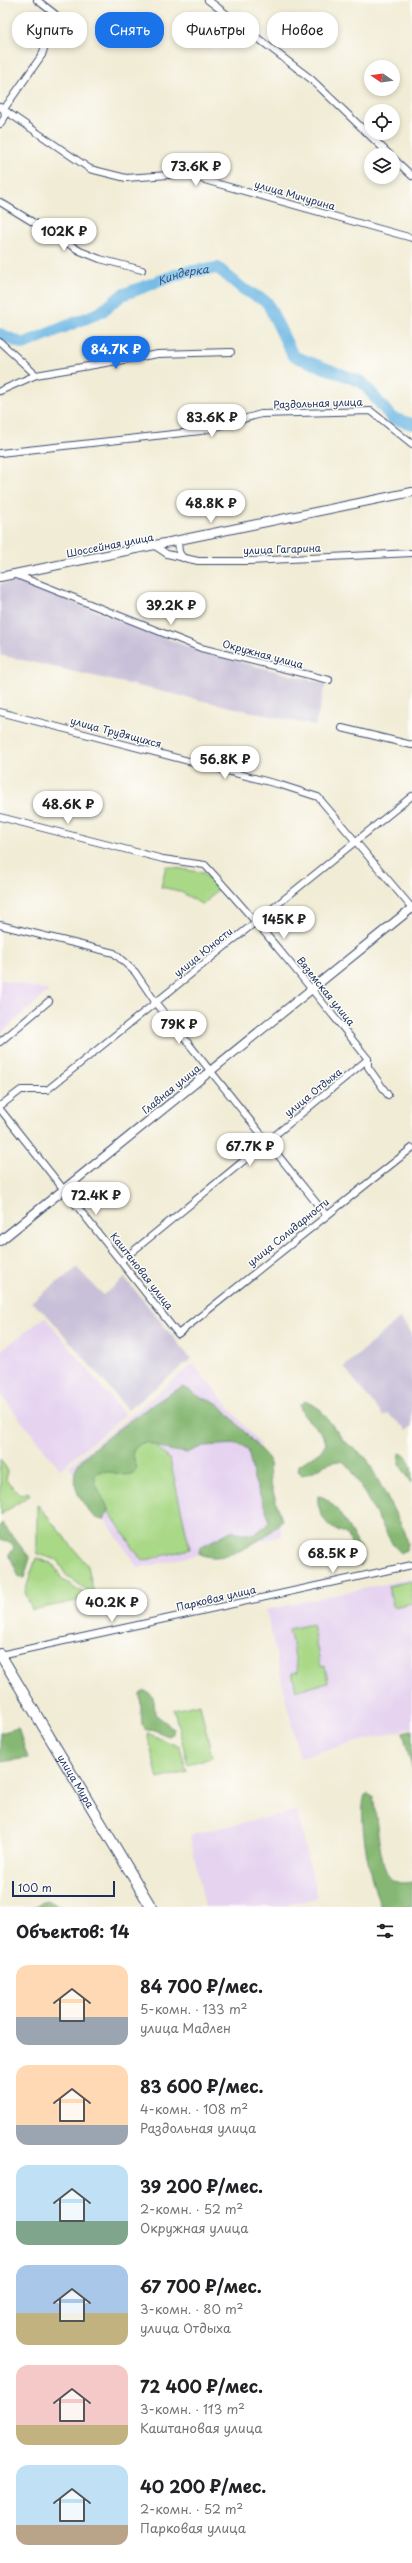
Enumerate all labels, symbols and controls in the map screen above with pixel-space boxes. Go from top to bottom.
chip: Купить [12,12,87,48]
chip: Снять [95,12,164,48]
chip: Фильтры [172,12,259,48]
chip: Новое [267,12,338,48]
north arrow [364,60,400,96]
map controls [364,60,400,184]
button: locate [364,104,400,140]
button: layers [364,148,400,184]
pin: 73.6K ₽ [159,153,233,187]
text: 73.6K ₽ [171,156,221,175]
street label: улица Мичурина [253,176,338,213]
pin: 102K ₽ [31,218,97,252]
text: 102K ₽ [41,221,87,240]
water label: Киндерка [155,260,211,289]
pin: 84.7K ₽ [79,336,153,370]
text: 84.7K ₽ [91,339,141,358]
street label: Раздольная улица [273,393,364,412]
pin: 83.6K ₽ [175,404,249,438]
text: 83.6K ₽ [186,407,238,426]
pin: 48.8K ₽ [174,490,248,524]
text: 48.8K ₽ [185,493,237,512]
street label: Шоссейная улица [65,529,156,560]
street label: улица Гагарина [243,540,322,557]
pin: 39.2K ₽ [134,592,208,626]
text: 39.2K ₽ [146,595,196,614]
street label: Окружная улица [221,635,306,672]
street label: улица Трудящихся [69,712,163,752]
pin: 56.8K ₽ [188,746,262,780]
text: 56.8K ₽ [199,749,251,768]
pin: 48.6K ₽ [31,791,105,825]
text: 48.6K ₽ [42,794,94,813]
pin: 145K ₽ [251,906,317,940]
text: 145K ₽ [262,909,306,928]
street label: улица Юности [170,923,235,980]
street label: Вяземская улица [294,953,359,1029]
pin: 79K ₽ [151,1011,207,1045]
text: 79K ₽ [161,1014,197,1033]
street label: Главная улица [138,1060,204,1117]
street label: улица Отдыха [281,1063,345,1119]
pin: 67.7K ₽ [213,1133,287,1167]
text: 67.7K ₽ [226,1136,274,1155]
pin: 72.4K ₽ [59,1182,133,1216]
text: 72.4K ₽ [71,1185,121,1204]
street label: улица Солидарности [244,1194,332,1269]
street label: Каштановая улица [107,1229,178,1313]
pin: 68.5K ₽ [296,1540,370,1574]
text: 68.5K ₽ [308,1543,358,1562]
street label: Парковая улица [175,1581,258,1614]
pin: 40.2K ₽ [75,1589,149,1623]
text: 40.2K ₽ [85,1592,139,1611]
street label: улица Мира [54,1751,99,1811]
scale bar [12,1879,115,1898]
text: 100 m [18,1879,52,1896]
text: Объектов: 14 [16,1918,130,1944]
icon: filters [374,1920,396,1942]
text: 84 700 ₽/мес. [140,1973,263,1999]
icon: home [48,1981,96,2029]
text: 5-комн. · 133 m² [140,1999,247,2018]
text: улица Мадлен [140,2018,231,2037]
text: 83 600 ₽/мес. [140,2073,263,2099]
icon: home [48,2081,96,2129]
text: 4-комн. · 108 m² [140,2099,248,2118]
text: Раздольная улица [140,2118,256,2137]
text: 39 200 ₽/мес. [140,2173,263,2199]
icon: home [48,2181,96,2229]
text: 2-комн. · 52 m² [140,2199,243,2218]
text: Окружная улица [140,2218,248,2237]
text: 67 700 ₽/мес. [140,2273,262,2299]
icon: home [48,2281,96,2329]
text: 3-комн. · 80 m² [140,2299,243,2318]
text: улица Отдыха [140,2318,231,2337]
text: 72 400 ₽/мес. [140,2373,263,2399]
icon: home [48,2381,96,2429]
text: 3-комн. · 113 m² [140,2399,245,2418]
text: Каштановая улица [140,2418,262,2437]
text: 40 200 ₽/мес. [140,2473,266,2499]
icon: home [48,2481,96,2529]
text: 2-комн. · 52 m² [140,2499,243,2518]
text: Парковая улица [140,2518,246,2537]

